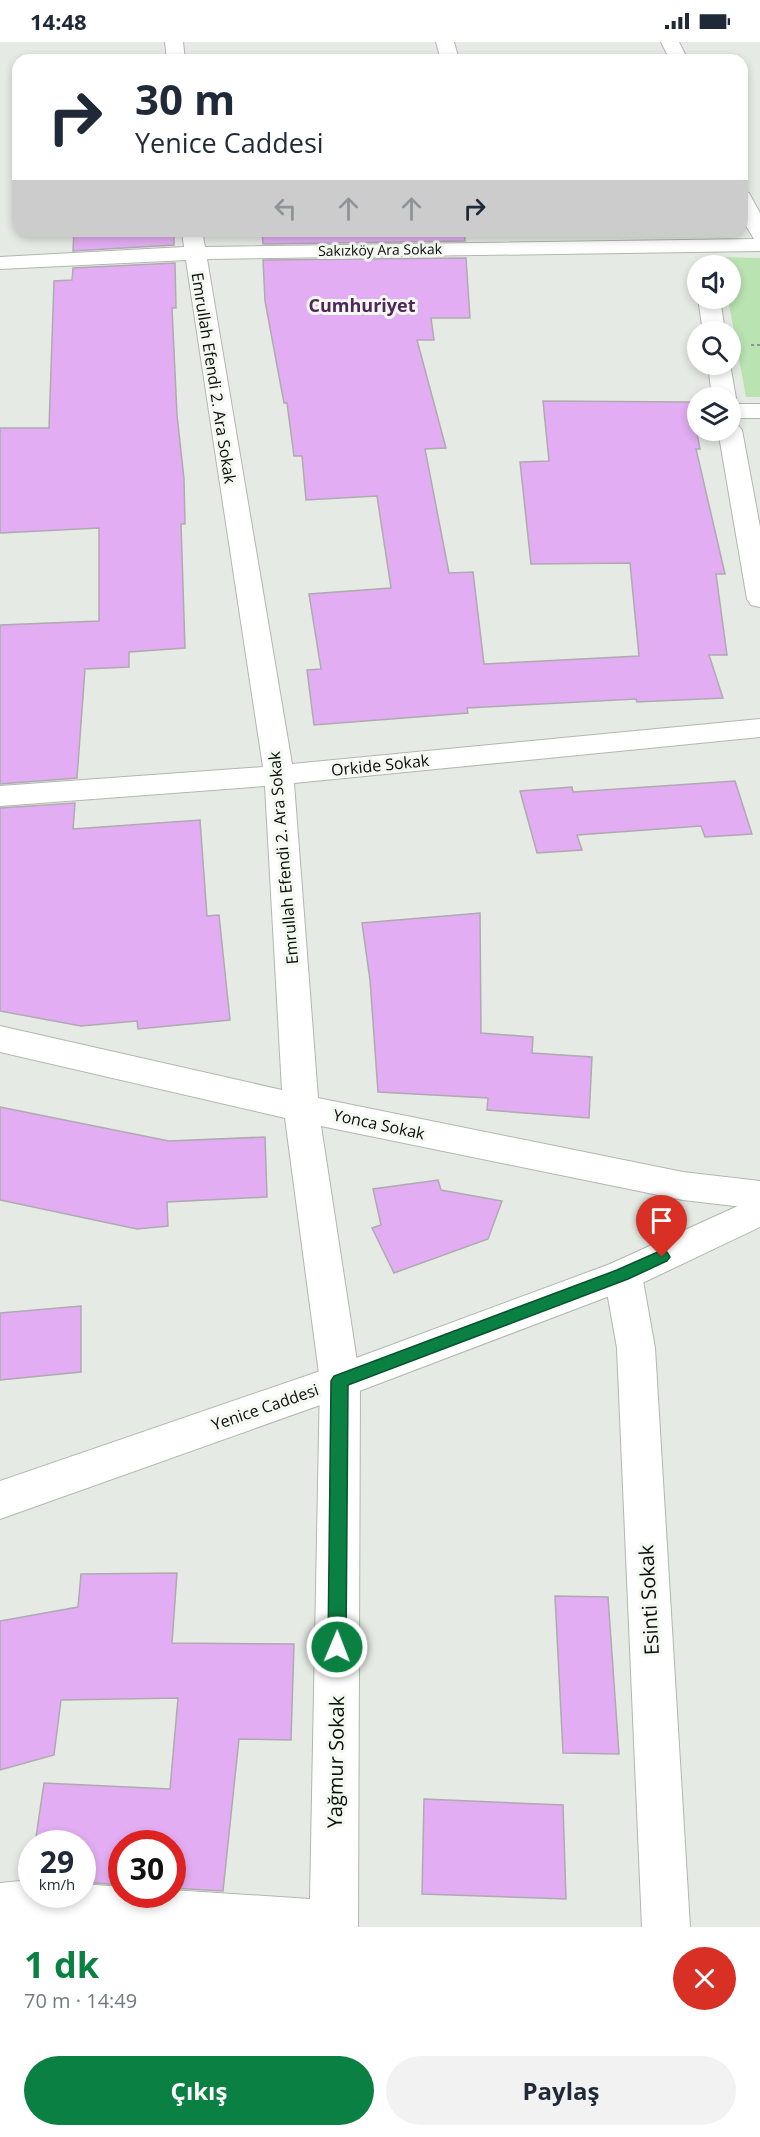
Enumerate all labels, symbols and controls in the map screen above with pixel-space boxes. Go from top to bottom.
text: 14:48 [30,6,87,36]
text: 30 m [135,70,235,127]
icon: right [36,78,114,156]
text: Yenice Caddesi [135,124,324,161]
icon: left [269,192,302,225]
icon: ahead [332,192,365,225]
icon: ahead [395,192,428,225]
icon: right [458,192,491,225]
street label: Sakızköy Ara Sokak [318,239,443,260]
map controls [687,255,741,441]
button: sound [687,255,741,309]
street label: Emrullah Efendi 2. Ara Sokak [186,271,242,486]
district label: Cumhuriyet [309,293,416,317]
button: search [687,321,741,375]
button: layers [687,387,741,441]
street label: Orkide Sokak [330,749,431,781]
street label: Emrullah Efendi 2. Ara Sokak [263,750,303,965]
street label: Yonca Sokak [331,1104,427,1145]
pin [636,1195,687,1257]
icon: arrive [645,1204,678,1237]
street label: Yenice Caddesi [209,1378,321,1436]
street label: Esinti Sokak [632,1544,665,1656]
position arrow [305,1615,369,1679]
street label: Yağmur Sokak [321,1695,350,1828]
speed limit sign: 30 [108,1830,186,1908]
text: 29 [40,1841,74,1882]
text: km/h [39,1874,75,1894]
text: 1 dk [24,1940,99,1989]
button: close [673,1947,736,2010]
text: 70 m · 14:49 [24,1987,137,2014]
button: Çıkış [24,2056,374,2125]
button: Paylaş [386,2056,736,2125]

